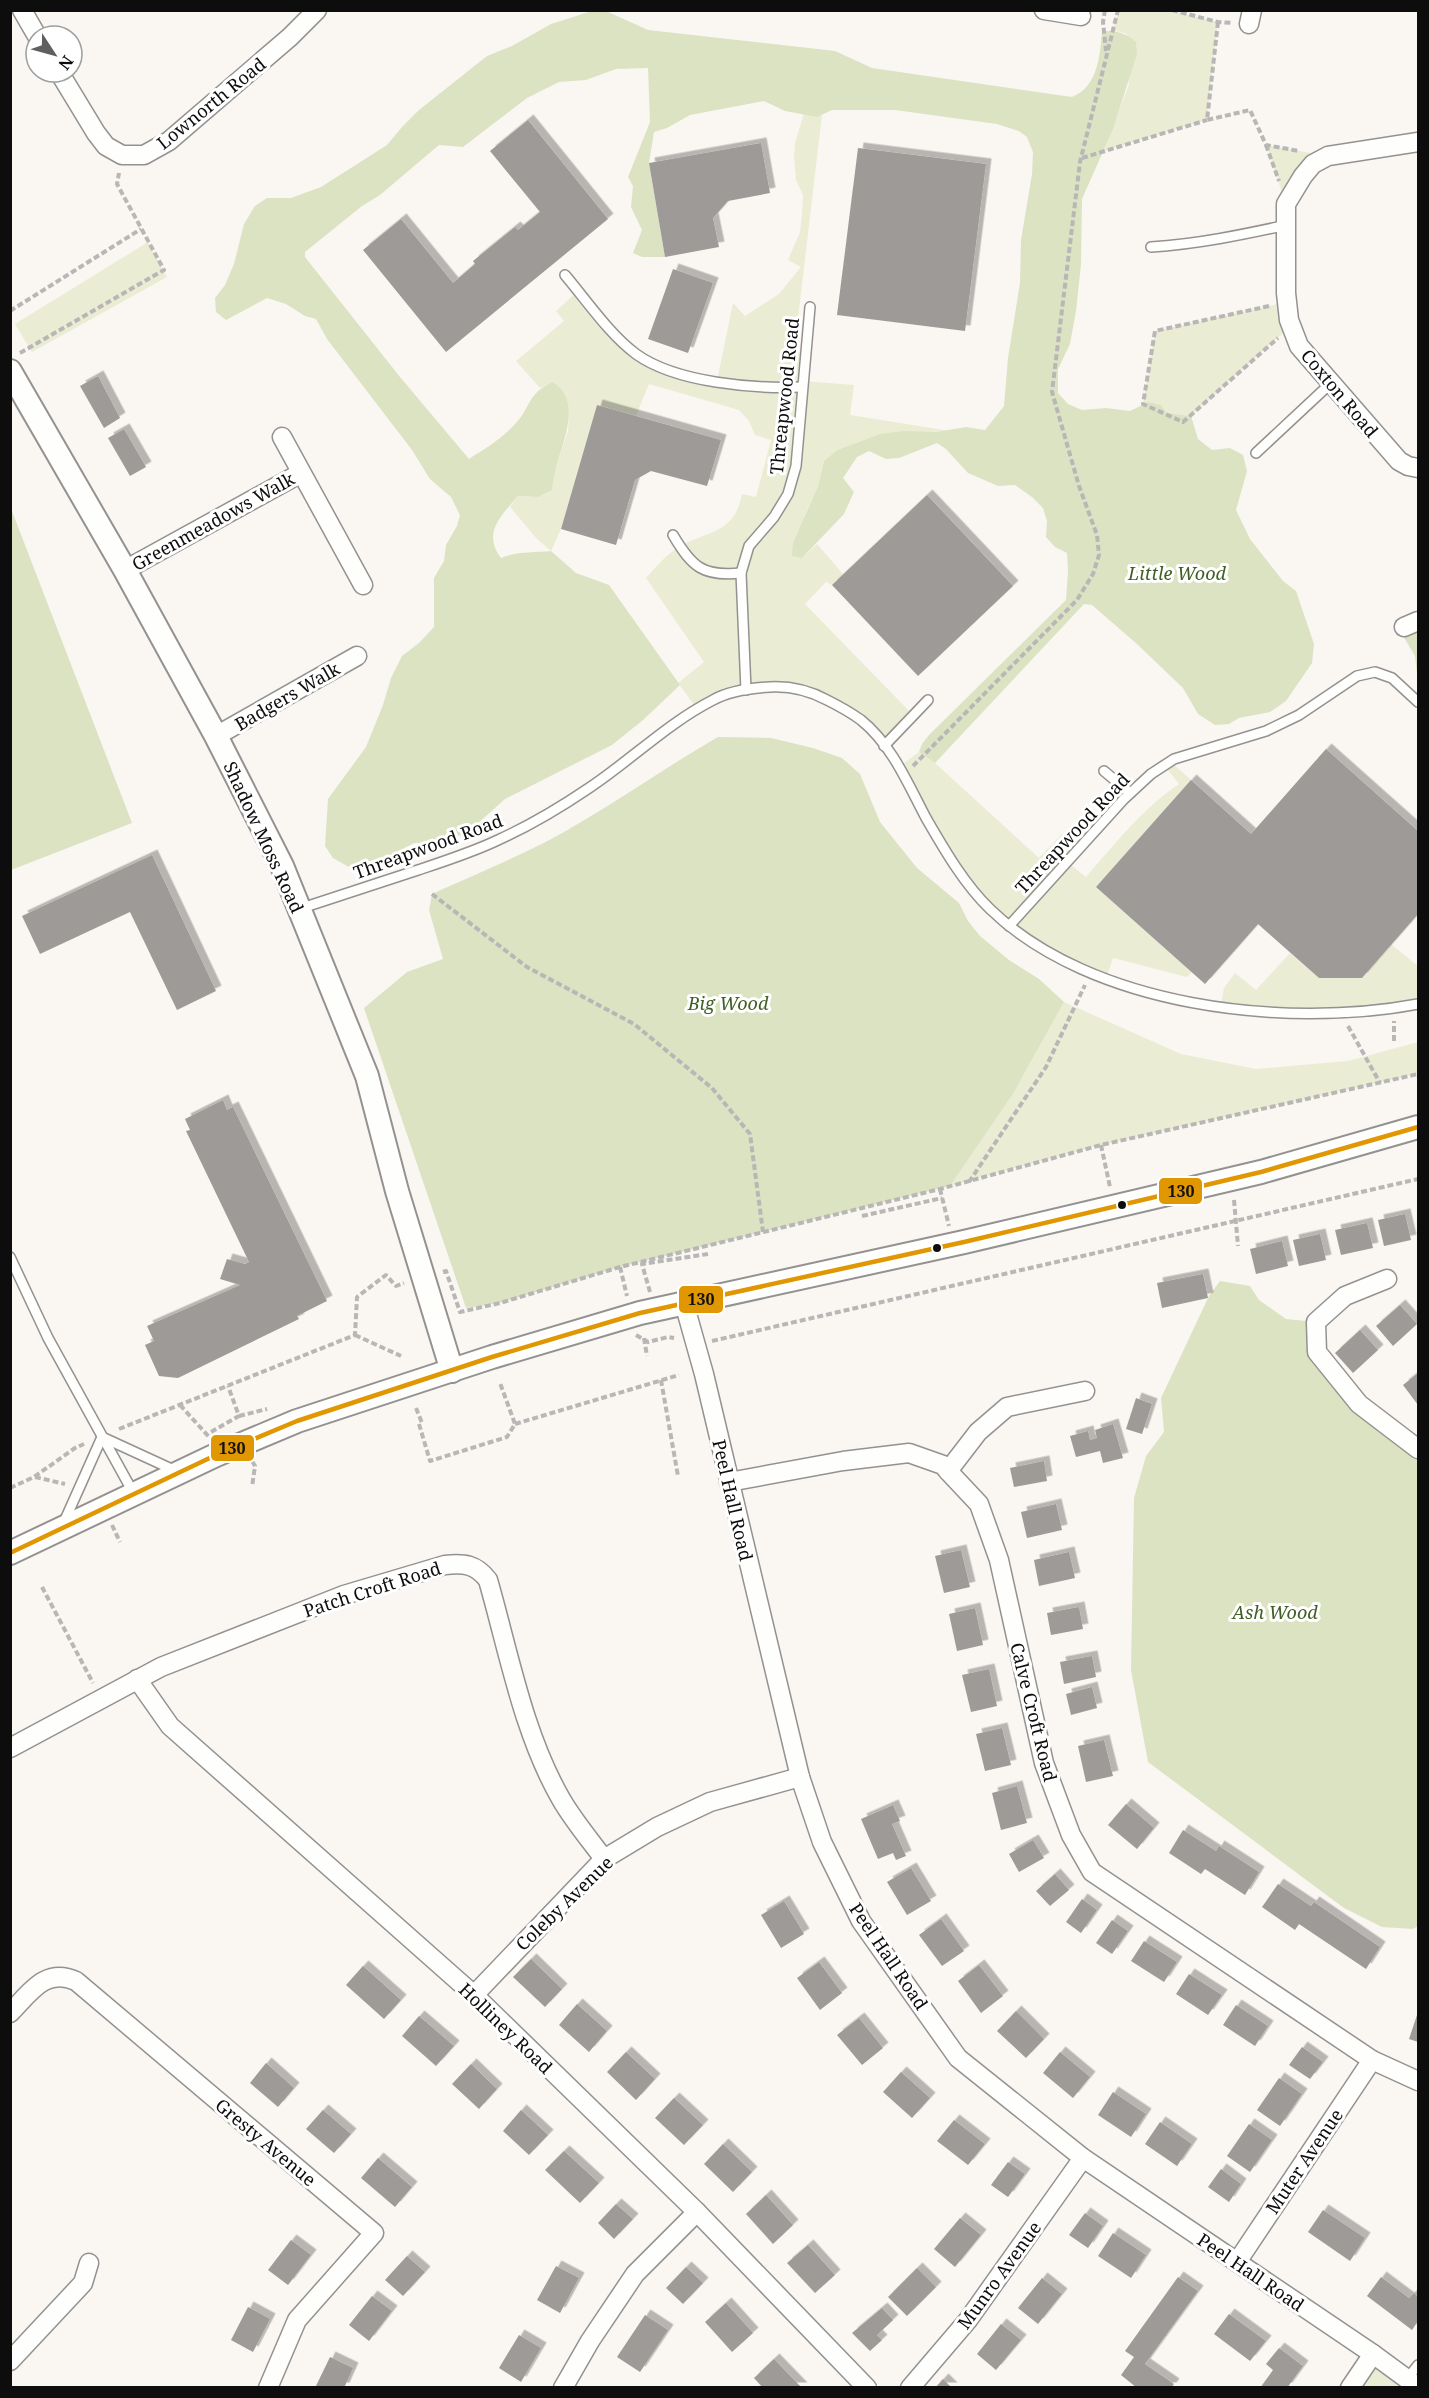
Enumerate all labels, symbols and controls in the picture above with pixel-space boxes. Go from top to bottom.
north arrow [24,24,84,84]
text: N [53,51,79,75]
street label: Lownorth Road [152,52,270,154]
street label: Threapwood Road [764,317,804,475]
street label: Coxton Road [1296,344,1384,442]
street label: Greenmeadows Walk [127,466,299,576]
park label: Little Wood [1127,561,1226,585]
street label: Badgers Walk [230,656,344,736]
street label: Shadow Moss Road [218,757,310,917]
street label: Threapwood Road [1010,767,1134,899]
street label: Threapwood Road [350,808,506,884]
park label: Big Wood [687,991,769,1015]
line badge: 130 [1158,1177,1203,1205]
text: 130 [1167,1180,1195,1202]
unlabelled marker [1116,1199,1128,1211]
unlabelled marker [931,1242,943,1254]
line badge: 130 [678,1285,724,1314]
text: 130 [687,1288,715,1310]
line badge: 130 [210,1434,255,1462]
text: 130 [218,1437,246,1459]
street label: Peel Hall Road [707,1437,759,1563]
street label: Patch Croft Road [300,1555,444,1623]
park label: Ash Wood [1230,1600,1318,1624]
street label: Calve Croft Road [1005,1640,1063,1784]
street label: Coleby Avenue [510,1850,618,1956]
street label: Peel Hall Road [844,1898,934,2014]
street label: Holliney Road [454,1977,558,2079]
street label: Gresty Avenue [211,2093,321,2191]
street label: Muter Avenue [1260,2104,1348,2218]
street label: Munro Avenue [952,2216,1046,2334]
street label: Peel Hall Road [1193,2227,1309,2317]

